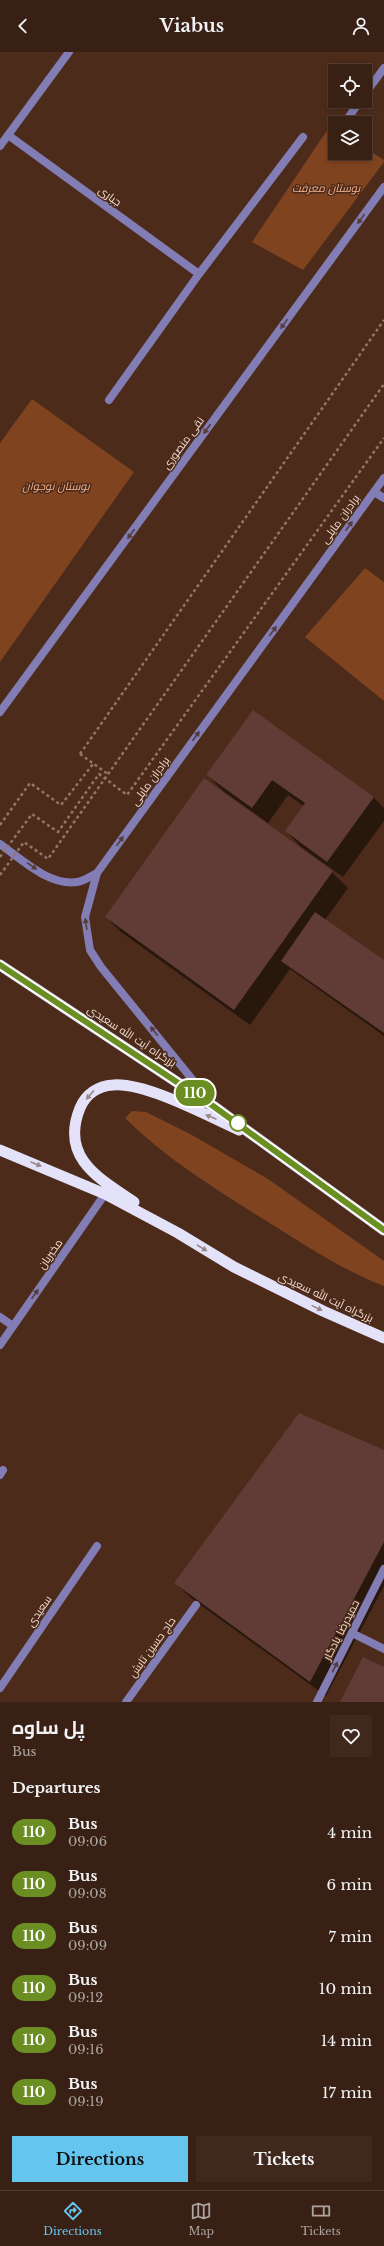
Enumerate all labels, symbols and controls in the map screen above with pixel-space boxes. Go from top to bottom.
icon: back [12,15,34,37]
text: Viabus [160,15,224,37]
icon: person [350,15,372,37]
map controls [328,64,372,160]
button: locate [328,64,372,108]
button: layers [328,116,372,160]
park label: بوستان معرفت [292,181,361,195]
street label: جباری [96,183,124,209]
one-way arrow [357,214,365,224]
one-way arrow [280,319,288,329]
street label: نقی منصوری [159,414,207,472]
one-way arrow [203,423,212,434]
park label: بوستان نوجوان [22,479,91,493]
street label: برادران مایلی [318,492,363,546]
one-way arrow [345,521,353,531]
one-way arrow [127,528,135,539]
one-way arrow [269,626,277,637]
one-way arrow [192,731,200,742]
street label: برادران مایلی [128,754,173,808]
one-way arrow [116,836,124,847]
one-way arrow [27,862,37,870]
one-way arrow [83,918,89,930]
street label: بزرگراه آیت الله سعیدی [85,1001,180,1070]
one-way arrow [150,1026,158,1037]
line badge: 110 [172,1080,218,1106]
text: 110 [184,1084,206,1102]
one-way arrow [85,1089,94,1100]
one-way arrow [204,1114,216,1120]
unlabelled marker [229,1114,247,1132]
one-way arrow [31,1162,43,1168]
street label: مخبریان [35,1236,65,1272]
one-way arrow [196,1244,208,1251]
street label: بزرگراه آیت الله سعیدی [276,1268,376,1325]
one-way arrow [31,1289,39,1299]
one-way arrow [311,1305,323,1311]
street label: سعيدی [23,1593,55,1629]
street label: حمیدرضا یادگار [319,1597,362,1663]
street label: حاج حسین تابش [125,1614,179,1681]
one-way arrow [332,1661,338,1673]
button: heart [330,1715,372,1757]
text: پل ساوه [12,1716,85,1739]
text: Bus [12,1743,37,1760]
text: Departures [12,1778,101,1797]
text: Bus [68,1814,98,1833]
text: 110 [23,1823,45,1841]
text: 4 min [327,1823,372,1842]
text: 09:06 [68,1833,107,1850]
text: Bus [68,1866,98,1885]
text: 110 [23,1875,45,1893]
text: 6 min [327,1875,372,1894]
text: 09:08 [68,1885,107,1902]
text: Bus [68,1918,98,1937]
text: 110 [23,1927,45,1945]
text: 7 min [329,1927,372,1946]
text: 09:09 [68,1937,107,1954]
text: Bus [68,1970,98,1989]
text: 110 [23,1979,45,1997]
text: 10 min [319,1979,372,1998]
text: 09:12 [68,1989,103,2006]
text: Bus [68,2022,98,2041]
text: 110 [23,2031,45,2049]
text: 14 min [321,2031,372,2050]
text: 09:16 [68,2041,104,2058]
text: Bus [68,2074,98,2093]
text: 110 [23,2083,45,2101]
text: 17 min [322,2083,372,2102]
text: 09:19 [68,2093,104,2110]
button: Directions [12,2136,188,2182]
button: Tickets [196,2136,372,2182]
tab: Directions [43,2200,102,2238]
tab: Map [188,2200,214,2238]
tab: Tickets [301,2200,341,2238]

